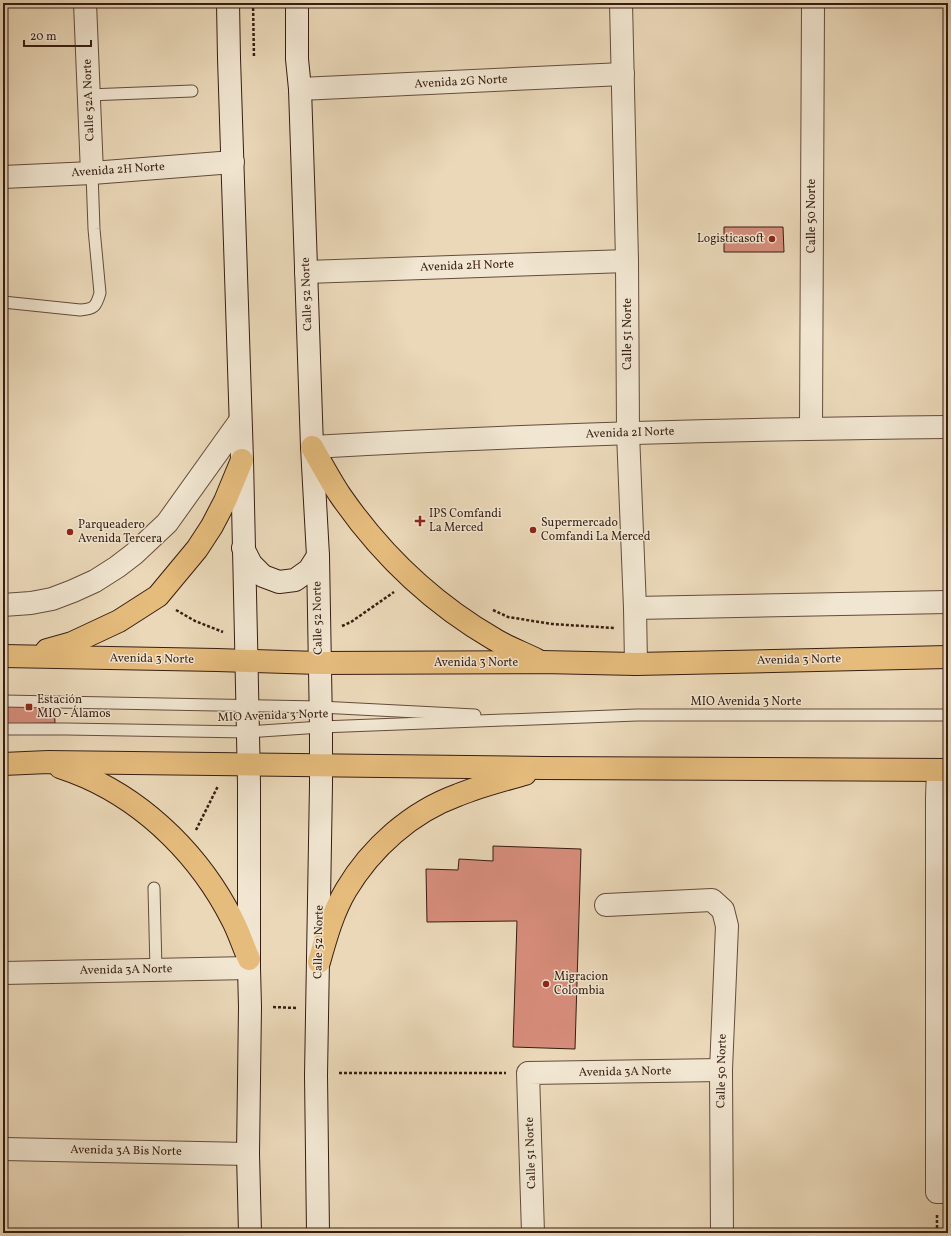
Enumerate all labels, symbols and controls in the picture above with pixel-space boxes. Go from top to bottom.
scale bar [24,22,91,48]
text: 20 m [30,29,57,45]
street label: Calle 52A Norte [80,58,98,141]
street label: Avenida 2G Norte [414,72,508,92]
street label: Avenida 2H Norte [71,159,166,181]
street label: Calle 50 Norte [804,179,820,253]
place label: Logisticasoft [697,231,764,247]
marker: Logisticasoft [767,234,777,244]
street label: Avenida 2H Norte [420,256,514,276]
street label: Calle 52 Norte [298,257,316,331]
street label: Calle 51 Norte [620,298,636,370]
street label: Avenida 2I Norte [585,423,675,443]
place label: IPS Comfandi La Merced [429,506,502,536]
marker: IPS Comfandi La Merced [414,515,426,527]
place label: Supermercado Comfandi La Merced [541,515,651,545]
place label: Parqueadero Avenida Tercera [78,517,162,547]
marker: Supermercado Comfandi La Merced [528,525,538,535]
marker: Parqueadero Avenida Tercera [65,527,75,537]
street label: Calle 52 Norte [309,581,327,655]
street label: Avenida 3 Norte [110,650,195,668]
street label: Avenida 3 Norte [757,651,842,669]
street label: Avenida 3 Norte [434,655,518,671]
place label: Estación MIO - Álamos [37,692,111,722]
street label: MIO Avenida 3 Norte [691,694,802,710]
marker: Estación MIO - Álamos [24,702,34,712]
street label: MIO Avenida 3 Norte [217,706,329,726]
street label: Calle 52 Norte [310,905,328,979]
street label: Avenida 3A Norte [80,961,173,979]
place label: Migracion Colombia [554,969,608,999]
marker: Migracion Colombia [541,979,551,989]
street label: Calle 50 Norte [713,1033,731,1108]
street label: Avenida 3A Norte [579,1063,672,1081]
street label: Calle 51 Norte [522,1116,540,1189]
street label: Avenida 3A Bis Norte [70,1142,182,1160]

